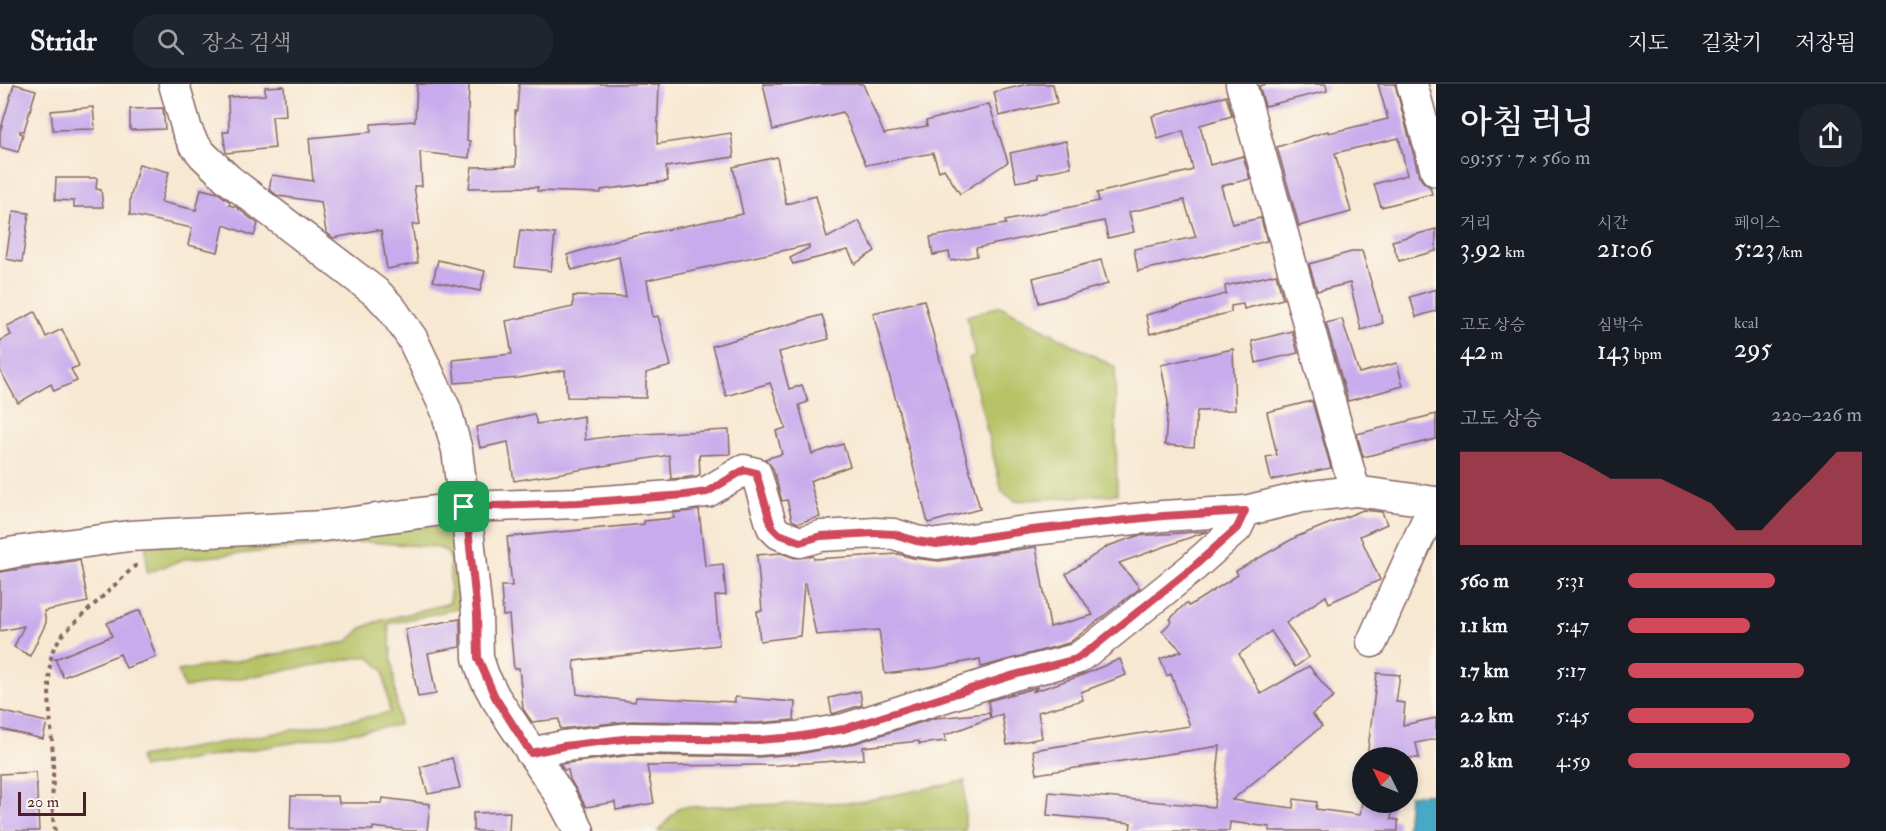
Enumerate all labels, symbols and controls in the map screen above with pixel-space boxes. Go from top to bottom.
search box [133,14,553,68]
text: Stridr [30,24,97,59]
icon: search [154,25,187,58]
text: 장소 검색 [202,29,291,57]
text: 지도 [1628,30,1668,57]
text: 길찾기 [1701,30,1762,57]
text: 저장됨 [1795,30,1856,57]
text: 아침 러닝 [1460,102,1594,143]
button: share [1799,104,1862,167]
text: 09:55 · 7 × 560 m [1460,145,1591,170]
text: 거리 [1460,213,1491,233]
text: 시간 [1597,213,1628,233]
text: 페이스 [1734,213,1780,233]
text: 3.92 [1460,233,1502,265]
text: 21:06 [1597,233,1652,265]
text: 5:23 [1734,233,1775,265]
text: km [1502,242,1525,262]
text: /km [1775,242,1803,262]
text: kcal [1734,313,1759,333]
text: 고도 상승 [1460,315,1525,335]
text: 심박수 [1597,315,1643,335]
text: 295 [1734,333,1772,365]
text: 42 [1460,335,1487,367]
text: 143 [1597,335,1630,367]
text: m [1487,344,1503,364]
text: bpm [1630,344,1662,364]
text: 220–226 m [1771,402,1862,427]
text: 고도 상승 [1460,406,1542,431]
pin [438,481,489,532]
icon: arrive [447,490,480,523]
text: 560 m [1460,568,1509,593]
text: 5:31 [1556,568,1585,593]
text: 1.1 km [1460,613,1507,638]
text: 5:47 [1556,613,1589,638]
text: 1.7 km [1460,658,1509,683]
text: 5:17 [1556,658,1586,683]
text: 2.2 km [1460,703,1513,728]
text: 5:45 [1556,703,1589,728]
north arrow [1352,747,1418,813]
map controls [1352,747,1418,813]
text: 2.8 km [1460,748,1513,773]
text: 4:59 [1556,748,1591,773]
scale bar [18,789,86,816]
text: 20 m [27,792,59,812]

